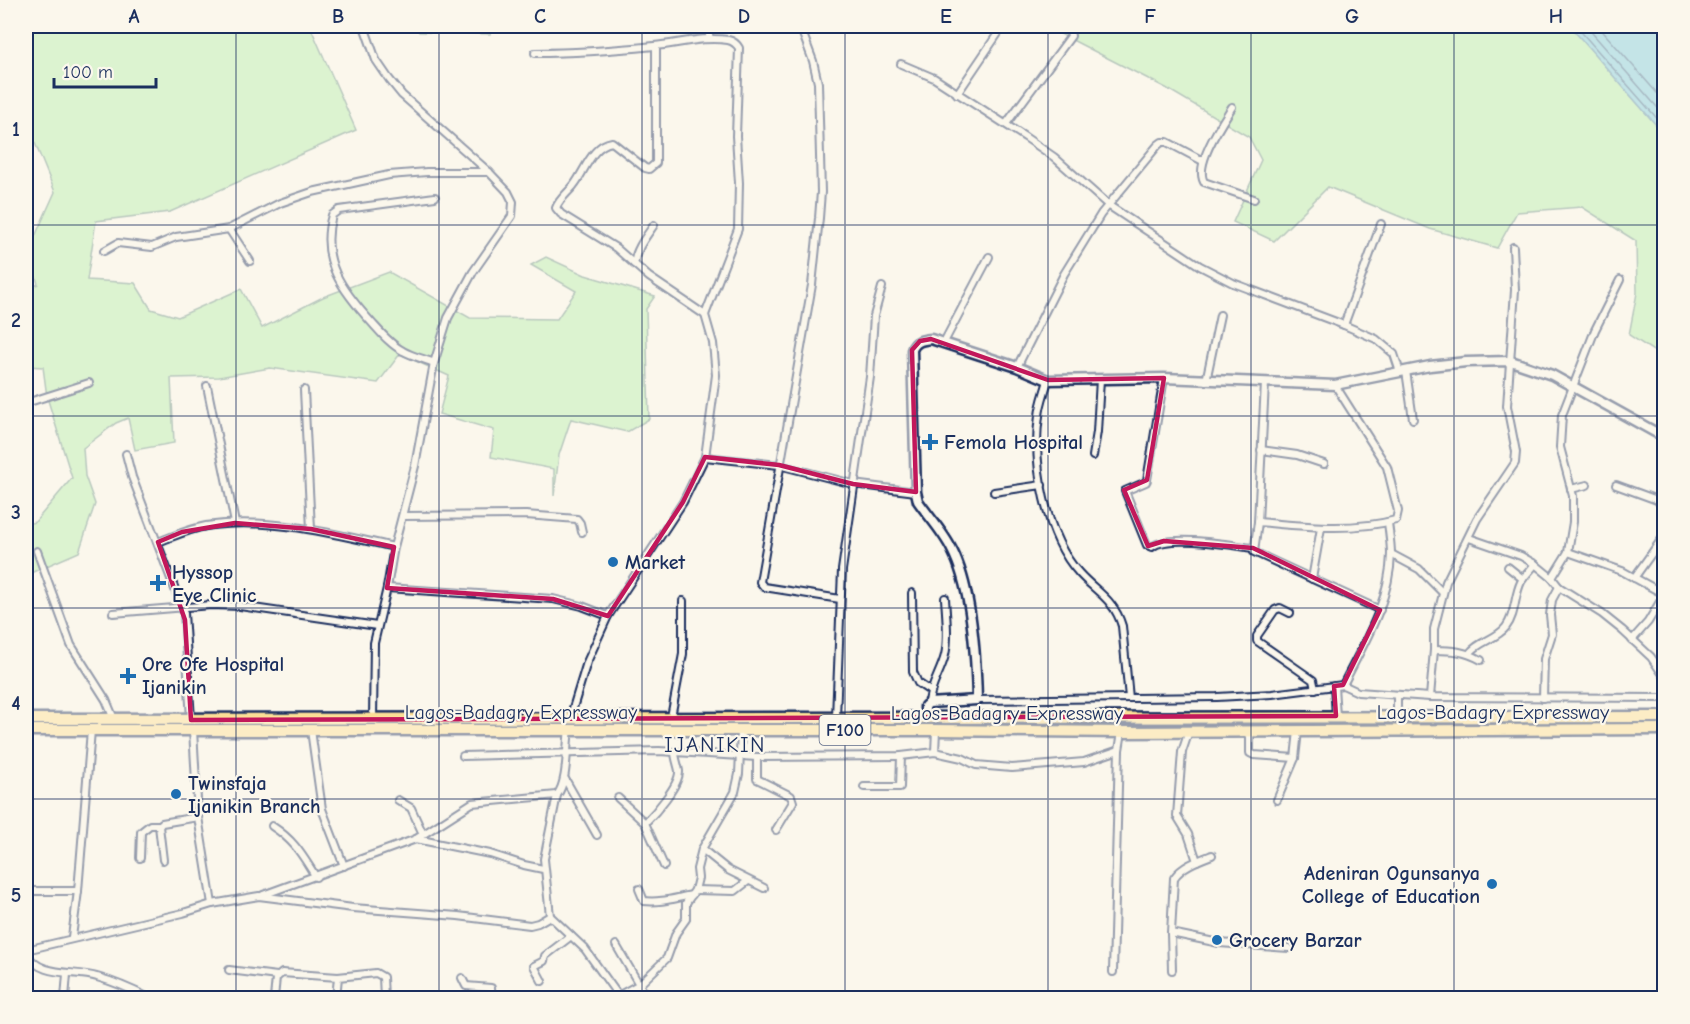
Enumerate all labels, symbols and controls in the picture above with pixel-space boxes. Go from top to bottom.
text: A [128,5,140,28]
text: B [332,5,344,28]
text: C [534,5,546,28]
text: D [738,5,750,28]
text: E [940,5,952,28]
text: F [1144,5,1156,28]
text: G [1345,5,1359,28]
text: H [1549,5,1563,28]
scale bar [54,51,156,89]
text: 100 m [63,62,113,83]
text: 1 [12,118,20,141]
text: 2 [11,309,21,332]
place label: Femola Hospital [944,431,1083,454]
marker: Femola Hospital [921,433,939,451]
text: 3 [11,501,21,524]
place label: Market [625,551,686,574]
marker: Market [606,555,620,569]
place label: Hyssop Eye Clinic [172,561,257,607]
marker: Hyssop Eye Clinic [149,574,167,592]
place label: Ore Ofe Hospital Ijanikin [142,653,284,699]
marker: Ore Ofe Hospital Ijanikin [119,667,137,685]
text: 4 [11,692,21,715]
street label: Lagos-Badagry Expressway [405,701,637,724]
street label: Lagos-Badagry Expressway [1377,701,1609,724]
street label: Lagos-Badagry Expressway [891,702,1123,725]
road number: F100 [820,715,870,745]
district label: IJANIKIN [664,732,766,758]
place label: Twinsfaja Ijanikin Branch [188,772,320,818]
marker: Twinsfaja Ijanikin Branch [169,787,183,801]
place label: Adeniran Ogunsanya College of Education [1302,862,1480,908]
marker: Adeniran Ogunsanya College of Education [1485,877,1499,891]
text: 5 [11,884,21,907]
place label: Grocery Barzar [1229,929,1362,952]
marker: Grocery Barzar [1210,933,1224,947]

